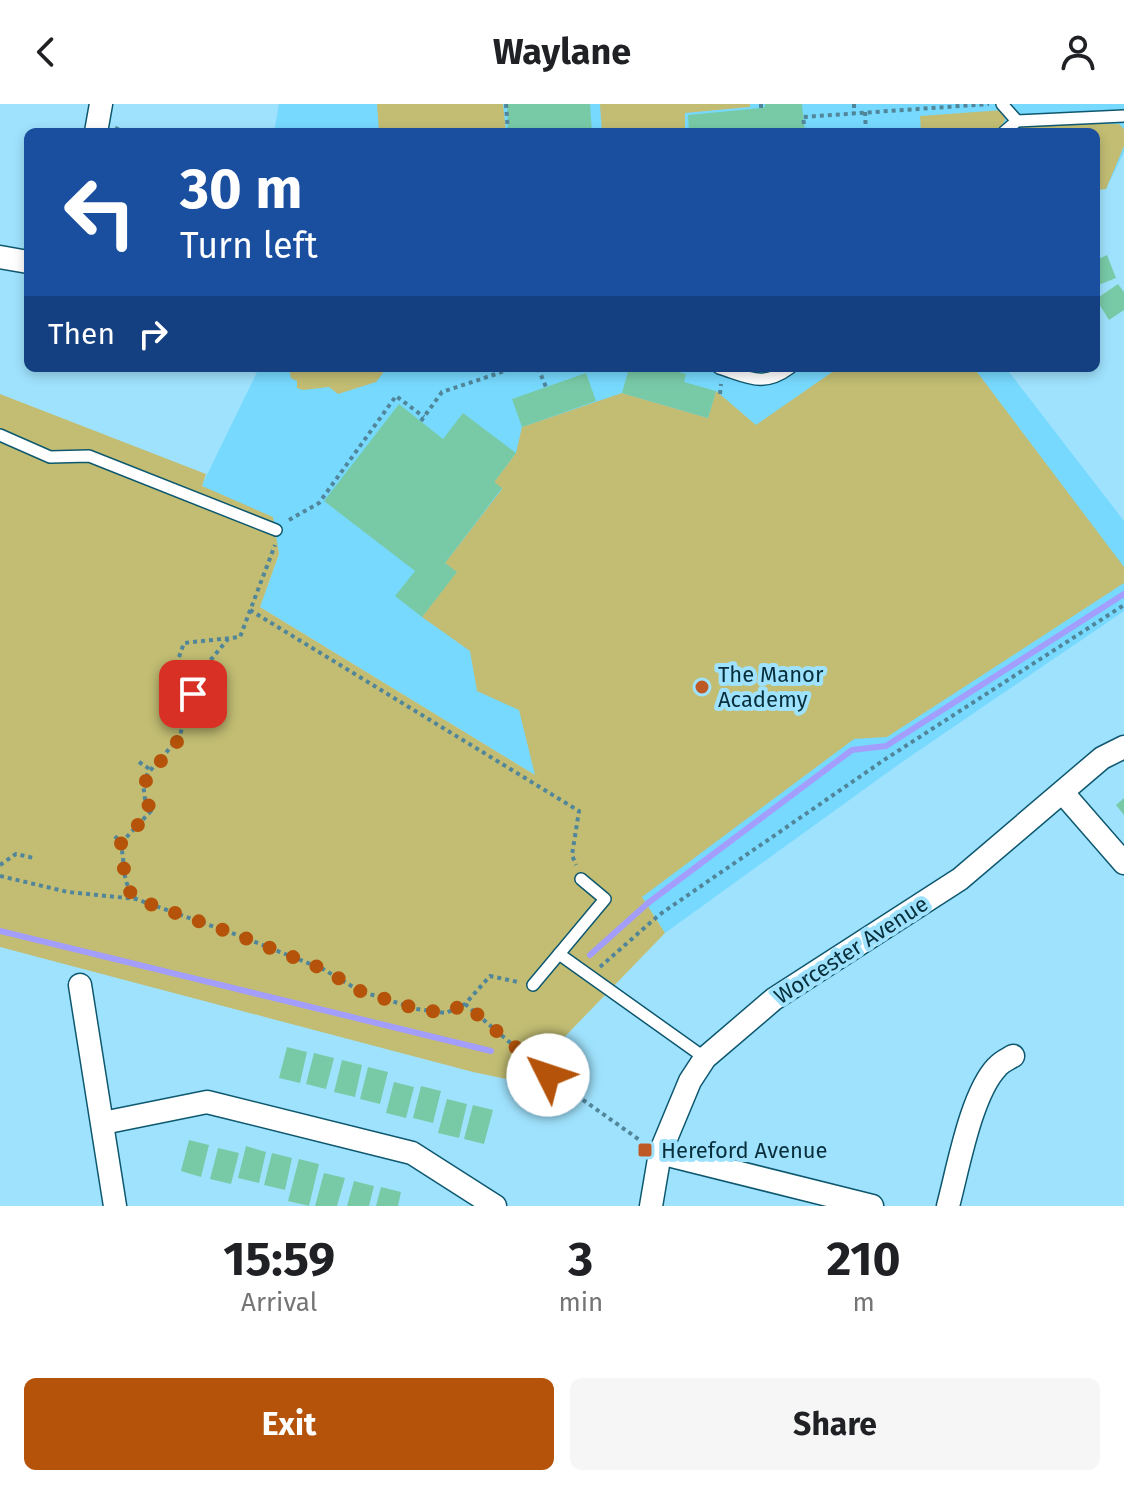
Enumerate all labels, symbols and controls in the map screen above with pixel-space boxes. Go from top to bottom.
icon: back [24,30,68,74]
text: Waylane [493,30,631,74]
icon: person [1056,30,1100,74]
text: 30 m [180,156,302,223]
icon: left [48,160,152,264]
text: Turn left [180,224,318,268]
icon: right [131,312,175,356]
text: Then [48,316,115,352]
pin [159,660,227,728]
place label: The Manor Academy [718,661,824,713]
icon: arrive [171,672,215,716]
marker: The Manor Academy [693,678,711,696]
street label: Worcester Avenue [769,890,933,1010]
position arrow [506,1033,590,1117]
place label: Hereford Avenue [661,1137,828,1164]
marker: Hereford Avenue [636,1141,654,1159]
text: 15:59 [223,1230,335,1288]
text: 3 [568,1230,593,1288]
text: 210 [827,1230,901,1288]
text: Arrival [241,1287,317,1318]
text: min [558,1287,603,1318]
text: m [852,1287,875,1318]
button: Exit [24,1378,554,1470]
button: Share [570,1378,1100,1470]

